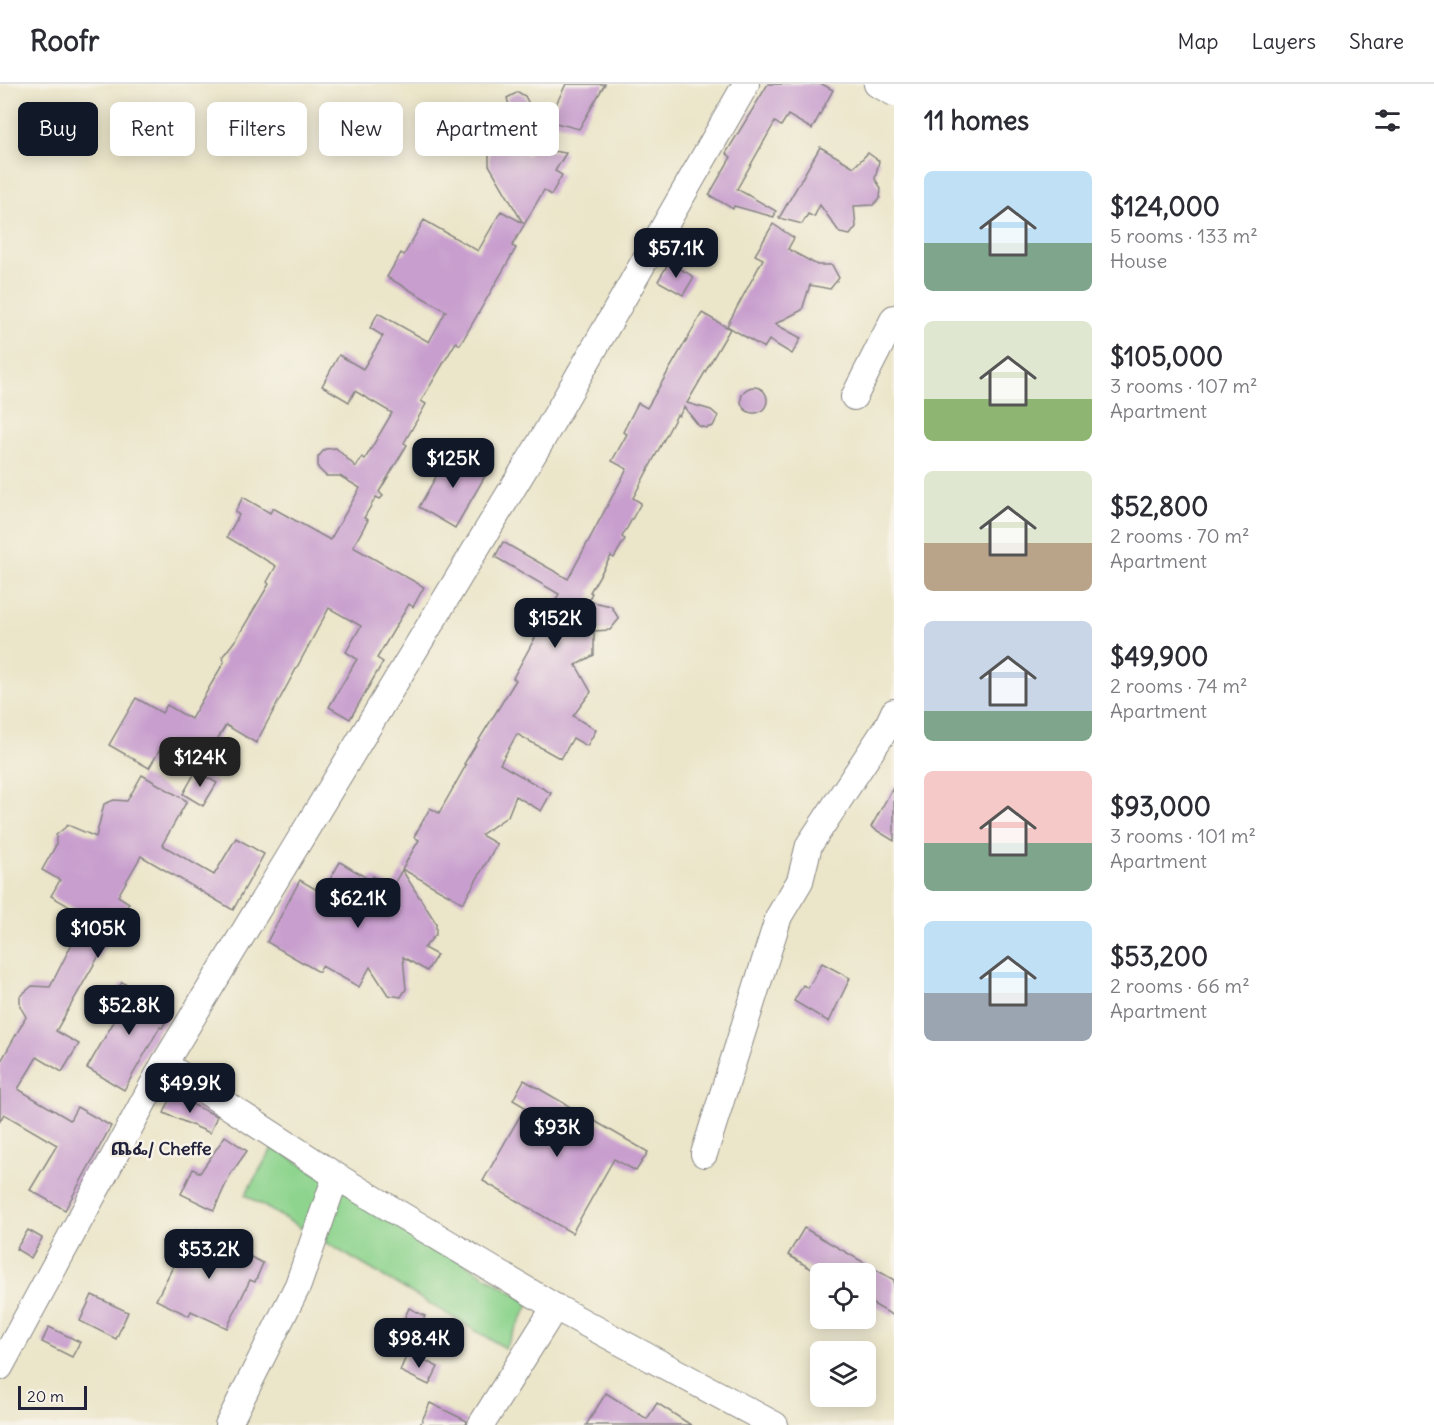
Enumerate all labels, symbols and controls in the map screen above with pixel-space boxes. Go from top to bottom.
text: Roofr [30,23,99,59]
text: Map [1178,28,1218,55]
text: Layers [1251,28,1316,55]
text: Share [1349,28,1404,55]
chip: Buy [18,102,98,156]
chip: Rent [110,102,195,156]
chip: Filters [207,102,307,156]
chip: New [319,102,403,156]
chip: Apartment [415,102,559,156]
text: 11 homes [924,104,1029,137]
icon: filters [1371,104,1404,137]
text: $124,000 [1110,190,1220,223]
icon: home [972,195,1044,267]
text: 5 rooms · 133 m² [1110,223,1258,248]
pin: $57.1K [627,228,725,279]
text: $57.1K [648,235,704,260]
text: House [1110,248,1167,273]
text: $105,000 [1110,340,1223,373]
icon: home [972,345,1044,417]
text: 3 rooms · 107 m² [1110,373,1258,398]
text: Apartment [1110,398,1207,423]
pin: $125K [411,438,495,489]
text: $125K [426,445,480,470]
text: $52,800 [1110,490,1208,523]
icon: home [972,495,1044,567]
text: 2 rooms · 70 m² [1110,523,1250,548]
text: Apartment [1110,548,1207,573]
pin: $152K [513,598,597,649]
text: $152K [528,605,582,630]
text: $49,900 [1110,640,1208,673]
icon: home [972,645,1044,717]
text: 2 rooms · 74 m² [1110,673,1247,698]
text: Apartment [1110,698,1207,723]
pin: $124K [158,737,242,788]
text: $124K [173,744,227,769]
text: $93,000 [1110,790,1211,823]
icon: home [972,795,1044,867]
text: 3 rooms · 101 m² [1110,823,1256,848]
text: Apartment [1110,848,1207,873]
pin: $62.1K [309,878,407,929]
text: $62.1K [329,885,387,910]
pin: $105K [56,908,140,959]
text: $105K [70,915,126,940]
text: $53,200 [1110,940,1208,973]
icon: home [972,945,1044,1017]
text: 2 rooms · 66 m² [1110,973,1250,998]
pin: $52.8K [80,985,178,1036]
text: $52.8K [98,992,160,1017]
text: Apartment [1110,998,1207,1023]
pin: $49.9K [141,1063,239,1114]
text: $49.9K [159,1070,221,1095]
pin: $93K [521,1107,593,1158]
text: $93K [534,1114,580,1139]
district label: ጨፌ/ Cheffe [111,1137,212,1160]
pin: $53.2K [160,1229,258,1280]
text: $53.2K [178,1236,240,1261]
map controls [810,1263,876,1407]
button: locate [810,1263,876,1329]
pin: $98.4K [370,1318,468,1369]
text: $98.4K [388,1325,450,1350]
button: layers [810,1341,876,1407]
scale bar [18,1383,87,1410]
text: 20 m [27,1386,64,1406]

